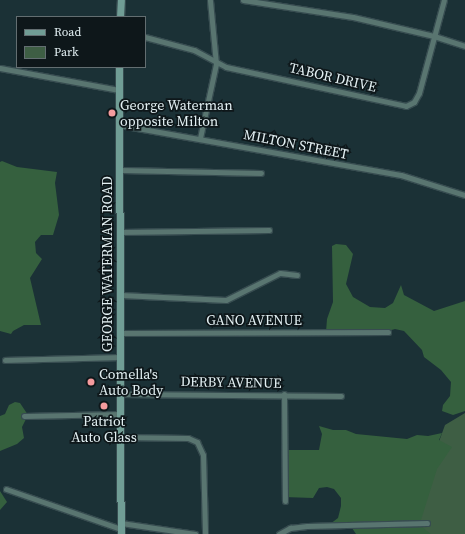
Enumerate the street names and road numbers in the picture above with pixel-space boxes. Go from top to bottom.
street label: TABOR DRIVE [288,59,378,95]
street label: MILTON STREET [242,126,350,162]
street label: GEORGE WATERMAN ROAD [99,176,115,352]
street label: GANO AVENUE [206,312,302,328]
street label: DERBY AVENUE [180,373,282,391]

